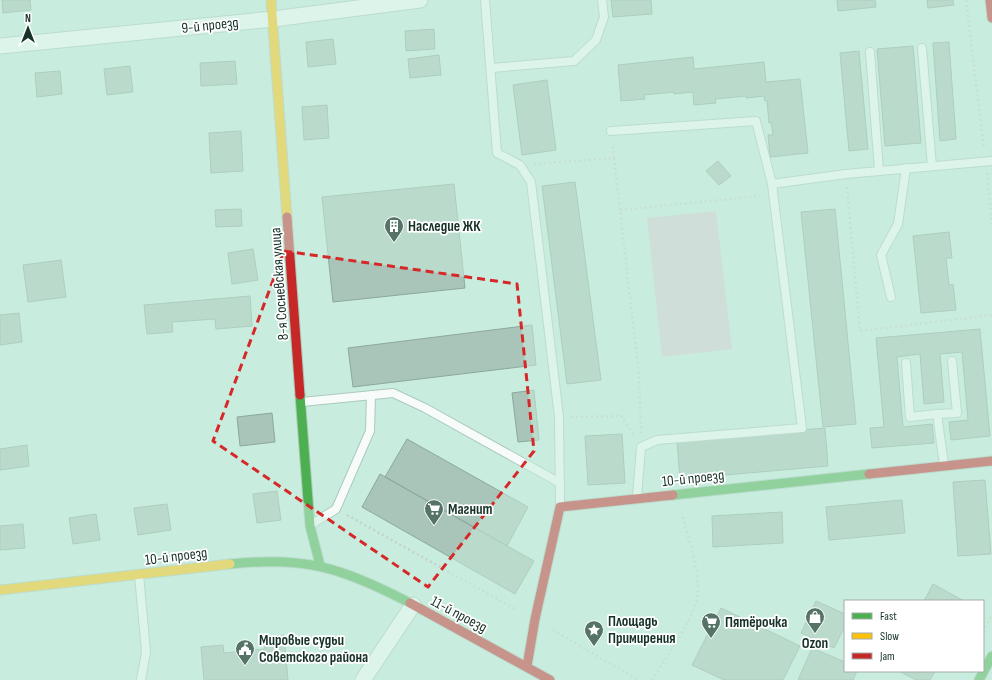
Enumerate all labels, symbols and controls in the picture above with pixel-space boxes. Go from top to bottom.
north arrow [8,8,48,48]
text: N [25,12,31,25]
street label: 9-й проезд [181,13,240,38]
building icon: Наследие ЖК [383,215,405,243]
place label: Наследие ЖК [408,217,481,236]
street label: 8-я Сосневская улица [266,227,293,341]
street label: 10-й проезд [661,466,725,491]
supermarket icon: Магнит [423,498,445,526]
place label: Магнит [448,500,493,519]
street label: 10-й проезд [144,543,208,570]
street label: 11-й проезд [427,592,490,637]
legend [844,600,984,672]
shop icon: Ozon [804,606,826,634]
text: Fast [880,609,897,624]
supermarket icon: Пятёрочка [700,611,722,639]
place label: Площадь Примирения [608,612,676,648]
place label: Пятёрочка [725,613,787,632]
place icon: Площадь Примирения [583,619,605,647]
text: Slow [880,629,899,644]
place label: Мировые судьи Советского района [259,631,368,667]
place label: Ozon [802,634,828,653]
public building icon: Мировые судьи Советского района [234,638,256,666]
text: Jam [879,649,895,664]

